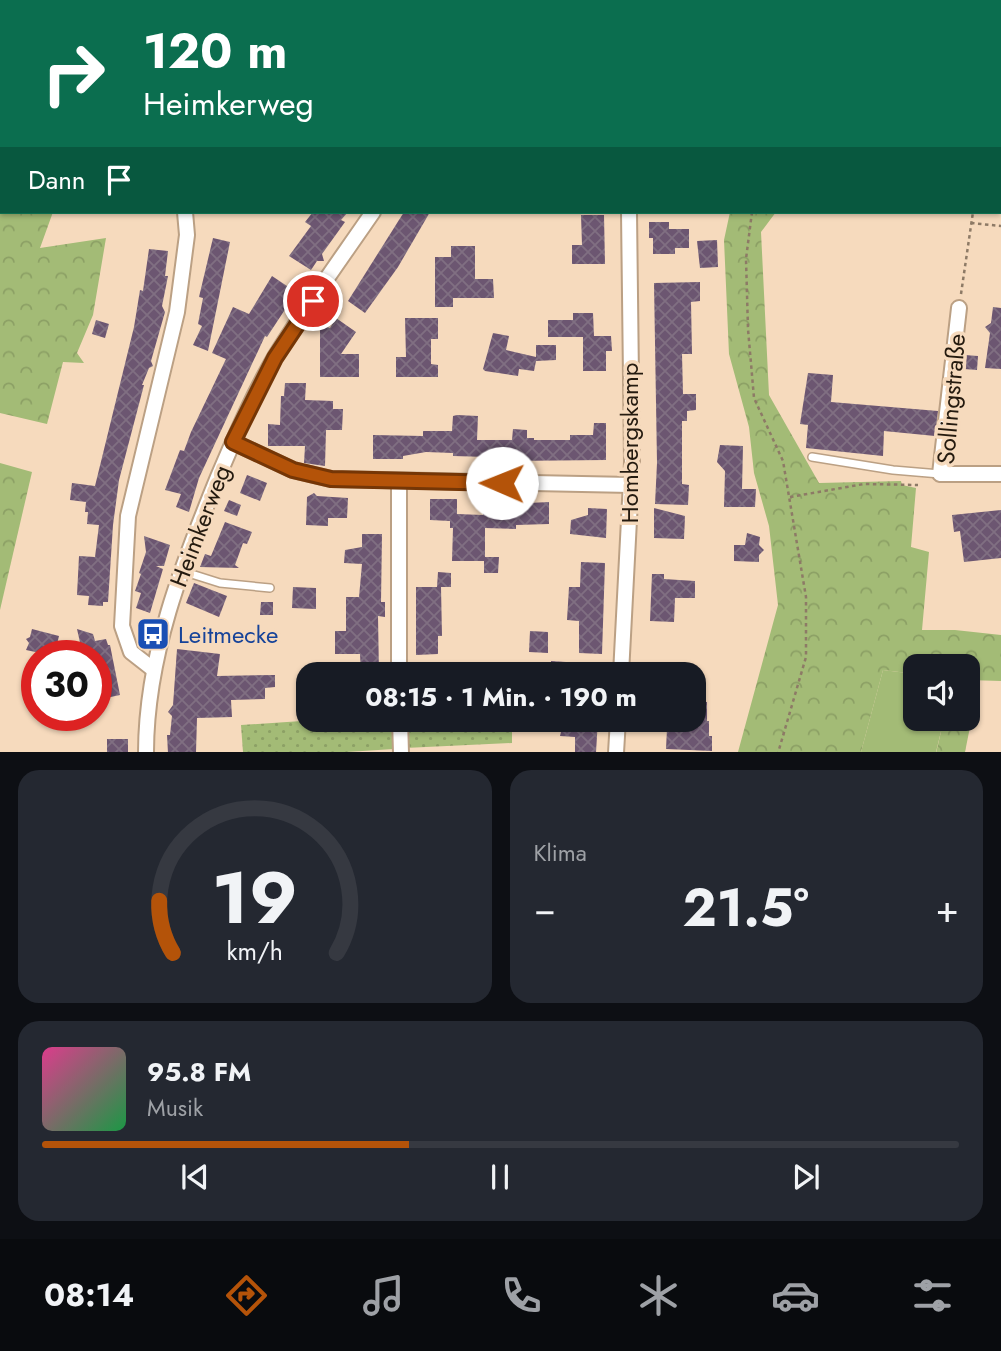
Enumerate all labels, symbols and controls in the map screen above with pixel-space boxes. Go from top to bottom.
text: 120 m [143,16,287,86]
icon: right [28,28,119,119]
text: Heimkerweg [143,81,314,127]
text: Dann [28,161,86,199]
icon: arrive [100,161,138,199]
pin [283,271,343,331]
icon: arrive [294,282,332,320]
street label: Sollingstraße [928,332,974,466]
street label: Hombergskamp [612,363,647,523]
position arrow [465,446,539,520]
street label: Heimkerweg [161,460,239,592]
bus stop icon: Leitmecke [134,615,172,653]
place label: Leitmecke [178,617,278,652]
speed limit sign: 30 [21,640,112,731]
map controls [903,654,980,731]
button: sound [903,654,980,731]
text: 08:15 · 1 Min. · 190 m [365,678,637,716]
text: Klima [534,836,587,870]
text: 19 [212,845,298,950]
text: 21.5° [683,870,809,946]
text: − [534,881,556,936]
text: + [936,881,959,936]
text: km/h [226,932,283,968]
text: 95.8 FM [147,1053,251,1091]
text: Musik [147,1091,203,1125]
icon: previous [176,1158,214,1196]
icon: pause [481,1158,519,1196]
icon: next [787,1158,825,1196]
icon: directions [222,1271,271,1320]
icon: music [359,1271,408,1320]
icon: phone [497,1271,546,1320]
icon: climate [634,1271,683,1320]
icon: car [771,1271,820,1320]
icon: filters [908,1271,957,1320]
text: 08:14 [44,1272,134,1318]

